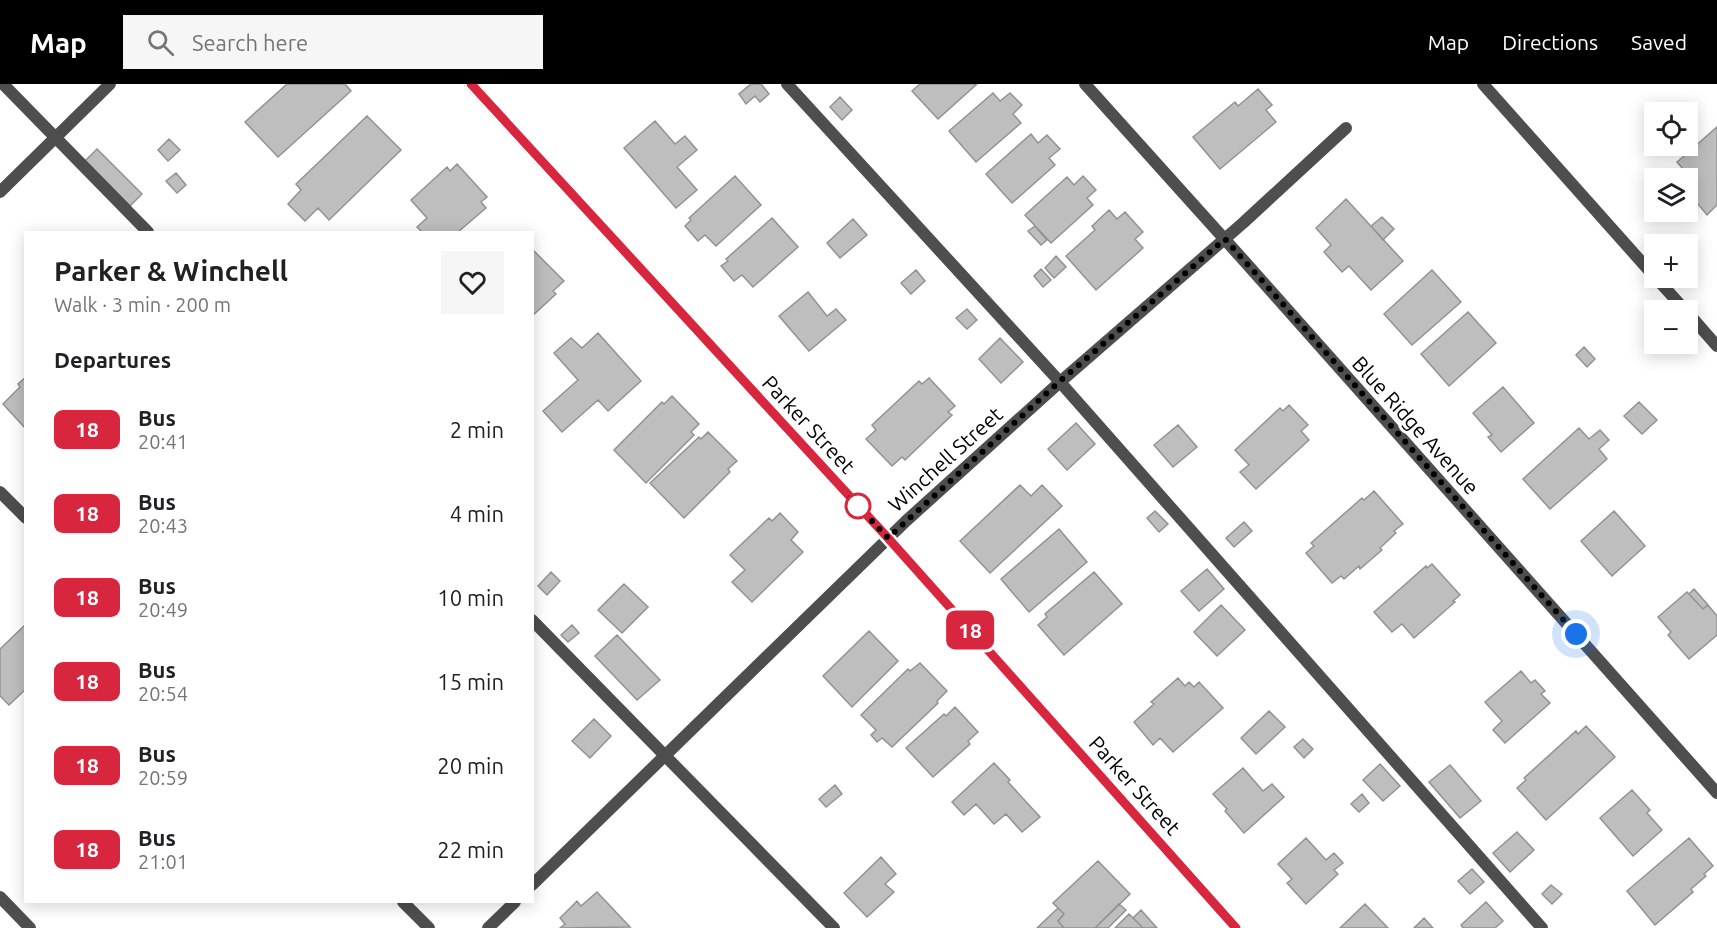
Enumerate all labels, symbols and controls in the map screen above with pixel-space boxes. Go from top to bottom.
search box [123,15,543,69]
icon: search [144,26,177,59]
text: Map [30,27,87,58]
text: Search here [192,30,308,55]
text: Map [1428,30,1469,54]
text: Directions [1502,30,1598,54]
text: Saved [1631,30,1687,54]
map controls [1644,102,1698,354]
button: locate [1644,102,1698,156]
button: layers [1644,168,1698,222]
button: + [1644,234,1698,288]
button: heart [441,251,504,314]
text: Parker & Winchell [54,255,288,286]
text: Walk · 3 min · 200 m [54,293,231,316]
button: − [1644,300,1698,354]
text: Departures [54,347,171,372]
street label: Blue Ridge Avenue [1348,351,1484,499]
street label: Parker Street [758,370,860,478]
street label: Winchell Street [883,402,1007,516]
text: Bus [138,405,176,430]
text: 18 [75,417,99,441]
text: 2 min [450,417,504,442]
text: 20:41 [138,430,188,453]
text: Bus [138,489,176,514]
unlabelled marker [845,493,871,519]
text: 18 [75,501,99,525]
text: 4 min [450,501,504,526]
text: 20:43 [138,514,188,537]
text: Bus [138,573,176,598]
text: 18 [75,585,99,609]
text: 10 min [437,585,504,610]
text: 20:49 [138,598,188,621]
line badge: 18 [943,610,997,650]
text: 18 [958,618,982,642]
your location [1561,619,1591,649]
text: Bus [138,657,176,682]
text: 18 [75,669,99,693]
text: 15 min [437,669,504,694]
text: 20:54 [138,682,188,705]
street label: Parker Street [1084,731,1186,839]
text: Bus [138,741,176,766]
text: 18 [75,753,99,777]
text: 20 min [437,753,504,778]
text: 20:59 [138,766,188,789]
text: Bus [138,825,176,850]
text: 18 [75,837,99,861]
text: 22 min [437,837,504,862]
text: 21:01 [138,850,188,873]

